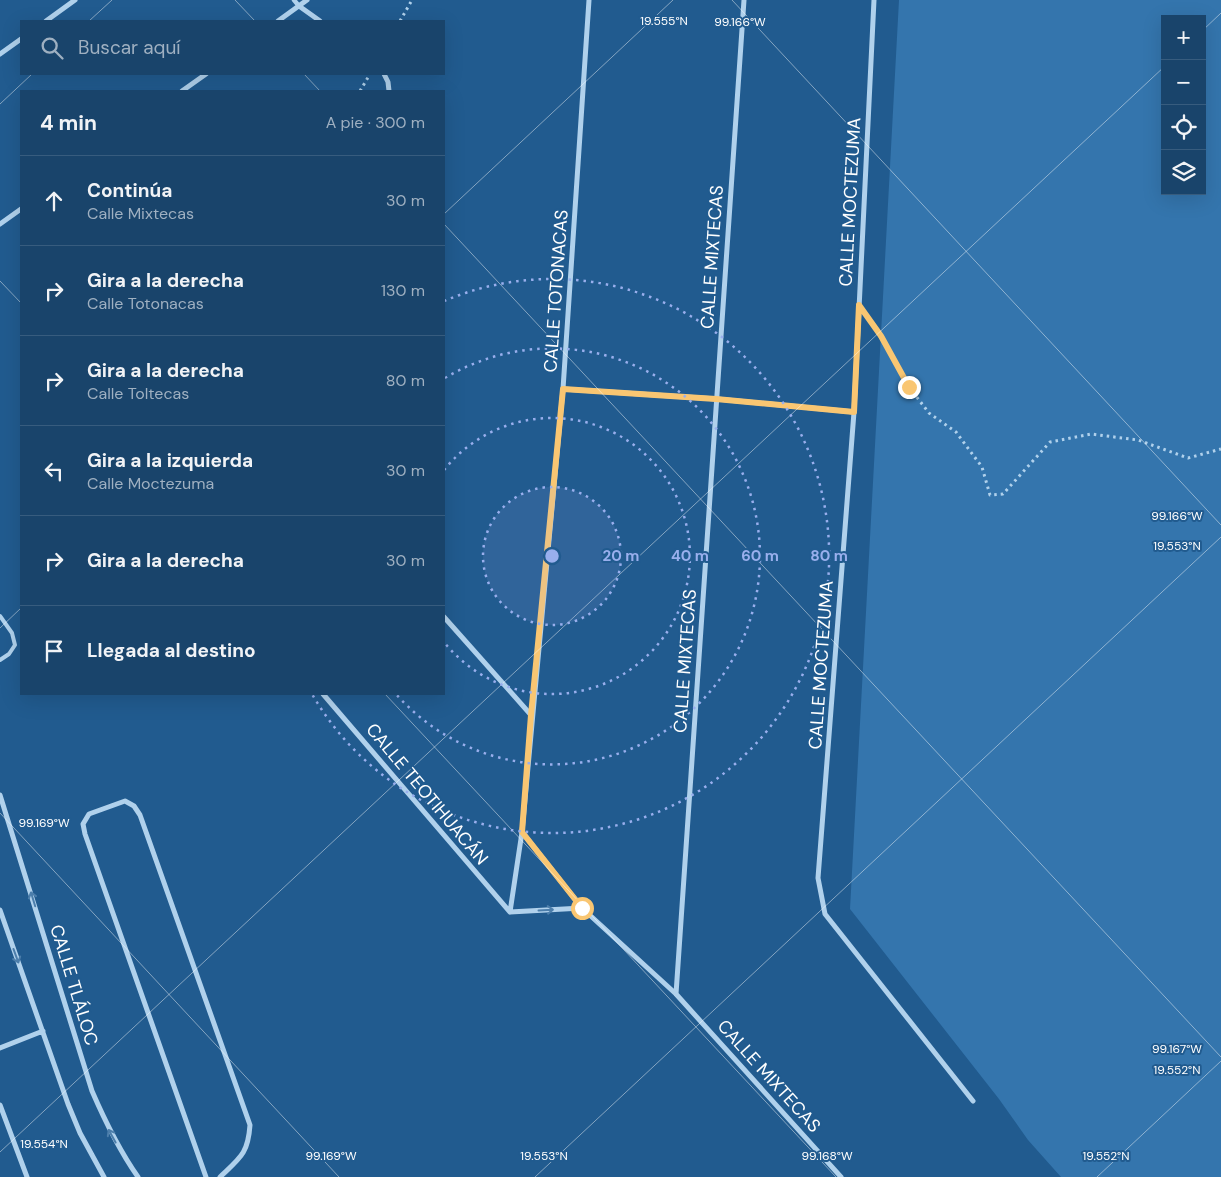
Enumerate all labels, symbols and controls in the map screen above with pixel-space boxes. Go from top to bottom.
text: 19.555°N [640,13,688,29]
text: 99.166°W [714,14,766,30]
map controls [1161,15,1206,195]
button: + [1161,15,1206,60]
search box [20,20,445,75]
icon: search [38,34,66,62]
text: Buscar aquí [78,35,181,60]
button: − [1161,60,1206,105]
button: locate [1161,105,1206,150]
text: 4 min [40,109,97,137]
text: A pie · 300 m [326,112,425,133]
street label: CALLE MOCTEZUMA [834,117,866,287]
button: layers [1161,150,1206,195]
text: Continúa [87,178,172,203]
street label: CALLE MIXTECAS [695,184,729,330]
icon: ahead [40,187,68,215]
text: 30 m [386,190,425,211]
text: Calle Mixtecas [87,203,194,224]
street label: CALLE TOTONACAS [538,209,574,373]
text: Gira a la derecha [87,268,244,293]
icon: right [40,277,68,305]
text: 130 m [381,280,425,301]
text: Calle Totonacas [87,293,204,314]
text: Gira a la derecha [87,358,244,383]
icon: right [40,367,68,395]
text: 80 m [386,370,425,391]
route end [898,376,921,399]
text: Calle Toltecas [87,383,189,404]
text: Gira a la izquierda [87,448,253,473]
icon: left [40,457,68,485]
text: 30 m [386,460,425,481]
text: Calle Moctezuma [87,473,214,494]
text: 99.166°W [1151,508,1203,524]
text: 19.553°N [1153,538,1201,554]
text: 20 m [603,546,639,566]
text: 40 m [671,546,709,566]
text: 60 m [741,546,779,566]
text: 80 m [810,546,848,566]
icon: right [40,547,68,575]
centre of rings [543,547,561,565]
text: Gira a la derecha [87,548,244,573]
text: 30 m [386,550,425,571]
street label: CALLE MOCTEZUMA [803,580,839,750]
street label: CALLE MIXTECAS [668,588,702,734]
icon: arrive [40,637,68,665]
text: Llegada al destino [87,638,256,663]
street label: CALLE TEOTIHUACÁN [361,718,493,870]
text: 99.169°W [18,815,70,831]
one-way arrow [28,891,38,907]
route start [571,897,594,920]
one-way arrow [538,906,554,915]
street label: CALLE TLÁLOC [44,922,104,1048]
one-way arrow [12,948,21,964]
street label: CALLE MIXTECAS [712,1014,826,1138]
text: 99.167°W [1152,1041,1202,1057]
text: 19.552°N [1153,1062,1201,1078]
one-way arrow [107,1129,117,1143]
text: 19.554°N [20,1136,68,1152]
text: 99.169°W [305,1148,357,1164]
text: 19.553°N [520,1148,568,1164]
text: 99.168°W [801,1148,853,1164]
text: 19.552°N [1082,1148,1130,1164]

